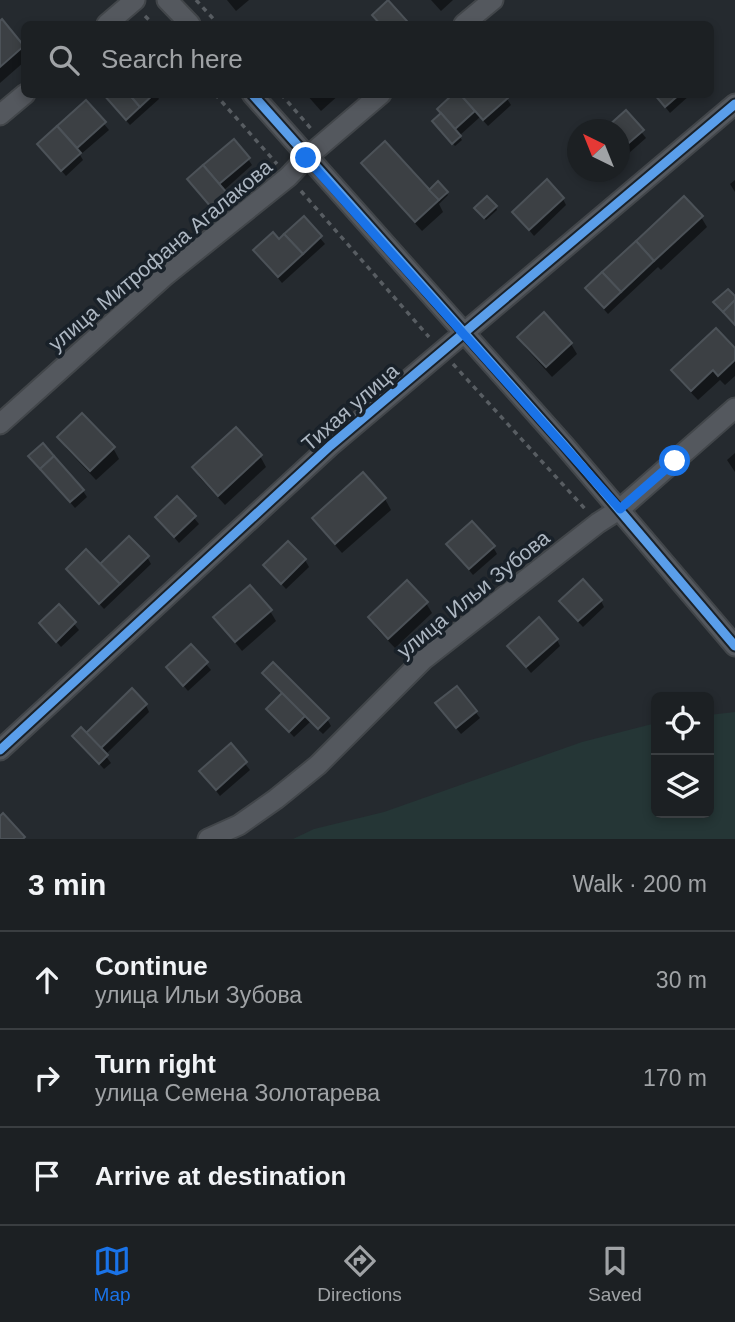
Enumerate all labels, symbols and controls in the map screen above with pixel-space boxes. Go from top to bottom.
search box [21,21,714,98]
icon: search [45,41,83,79]
text: Search here [101,44,243,74]
north arrow [567,119,630,182]
route end [290,142,321,173]
street label: улица Митрофана Агалакова [44,155,277,355]
street label: Тихая улица [297,359,403,455]
route start [659,445,690,476]
street label: улица Ильи Зубова [392,525,554,662]
map controls [651,692,714,818]
button: locate [651,692,714,755]
button: layers [651,755,714,818]
text: 3 min [28,868,106,901]
text: Walk · 200 m [572,871,707,897]
text: Continue [95,951,208,981]
icon: ahead [28,961,66,999]
text: 30 m [656,967,707,993]
text: улица Ильи Зубова [95,982,302,1008]
text: Turn right [95,1049,216,1079]
icon: right [28,1059,66,1097]
text: 170 m [643,1065,707,1091]
text: улица Семена Золотарева [95,1080,380,1106]
icon: arrive [28,1157,66,1195]
text: Arrive at destination [95,1161,346,1191]
tab: Map [93,1242,131,1306]
tab: Directions [317,1242,402,1306]
tab: Saved [588,1242,642,1306]

